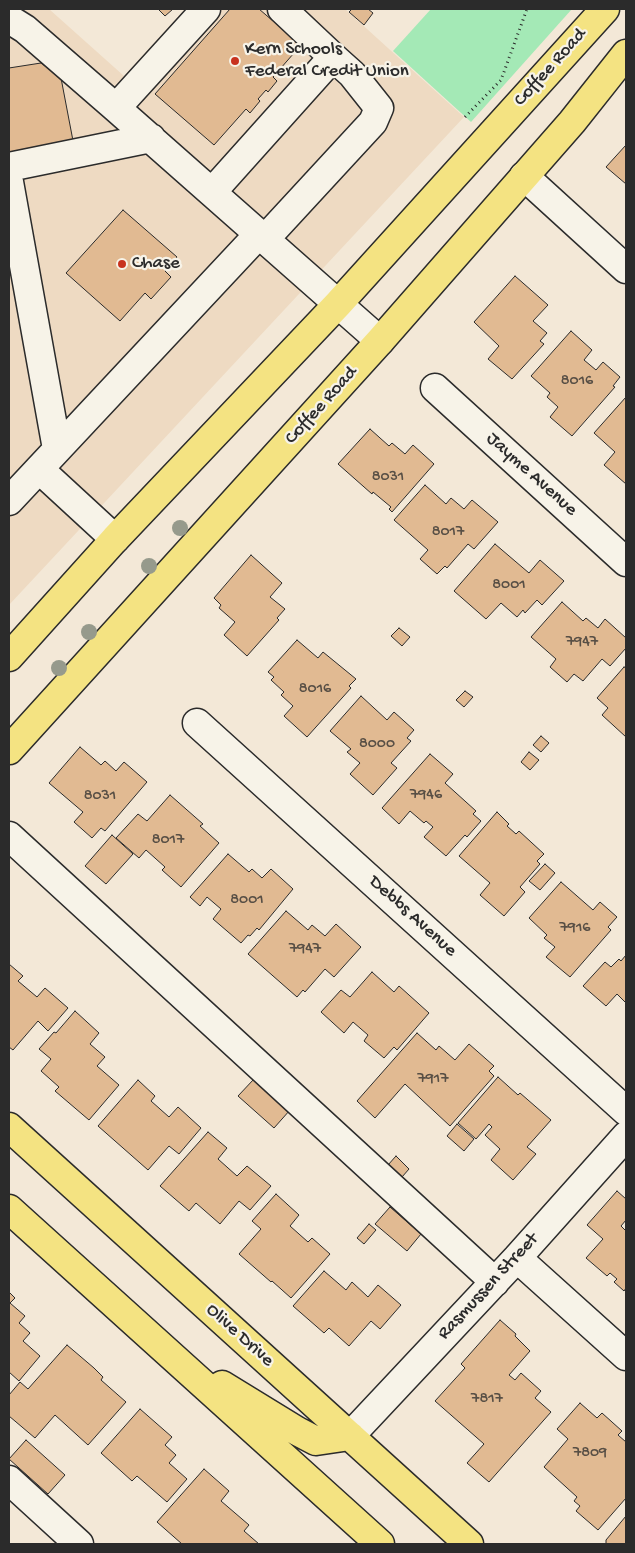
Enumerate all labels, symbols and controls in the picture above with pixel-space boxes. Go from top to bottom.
street label: Coffee Road [510,24,592,112]
place label: Kern Schools Federal Credit Union [245,39,409,83]
marker: Kern Schools Federal Credit Union [229,55,241,67]
place label: Chase [132,253,180,275]
marker: Chase [116,258,128,270]
street label: Coffee Road [281,362,363,450]
house number: 8016 [561,372,593,392]
street label: Jayme Avenue [481,428,581,522]
house number: 8031 [372,468,404,488]
house number: 8017 [432,523,464,543]
house number: 8001 [492,576,526,596]
house number: 7947 [566,633,598,653]
house number: 8016 [299,680,331,700]
house number: 8000 [359,735,395,755]
house number: 7946 [410,786,442,806]
house number: 8031 [84,787,116,807]
house number: 8017 [152,831,184,851]
street label: Debbs Avenue [363,871,461,963]
house number: 8001 [230,891,264,911]
house number: 7916 [560,919,590,939]
house number: 7947 [289,940,321,960]
house number: 7917 [417,1070,449,1090]
street label: Rasmussen Street [434,1229,544,1345]
street label: Olive Drive [200,1299,278,1373]
house number: 7817 [471,1390,503,1410]
house number: 7809 [573,1444,607,1464]

